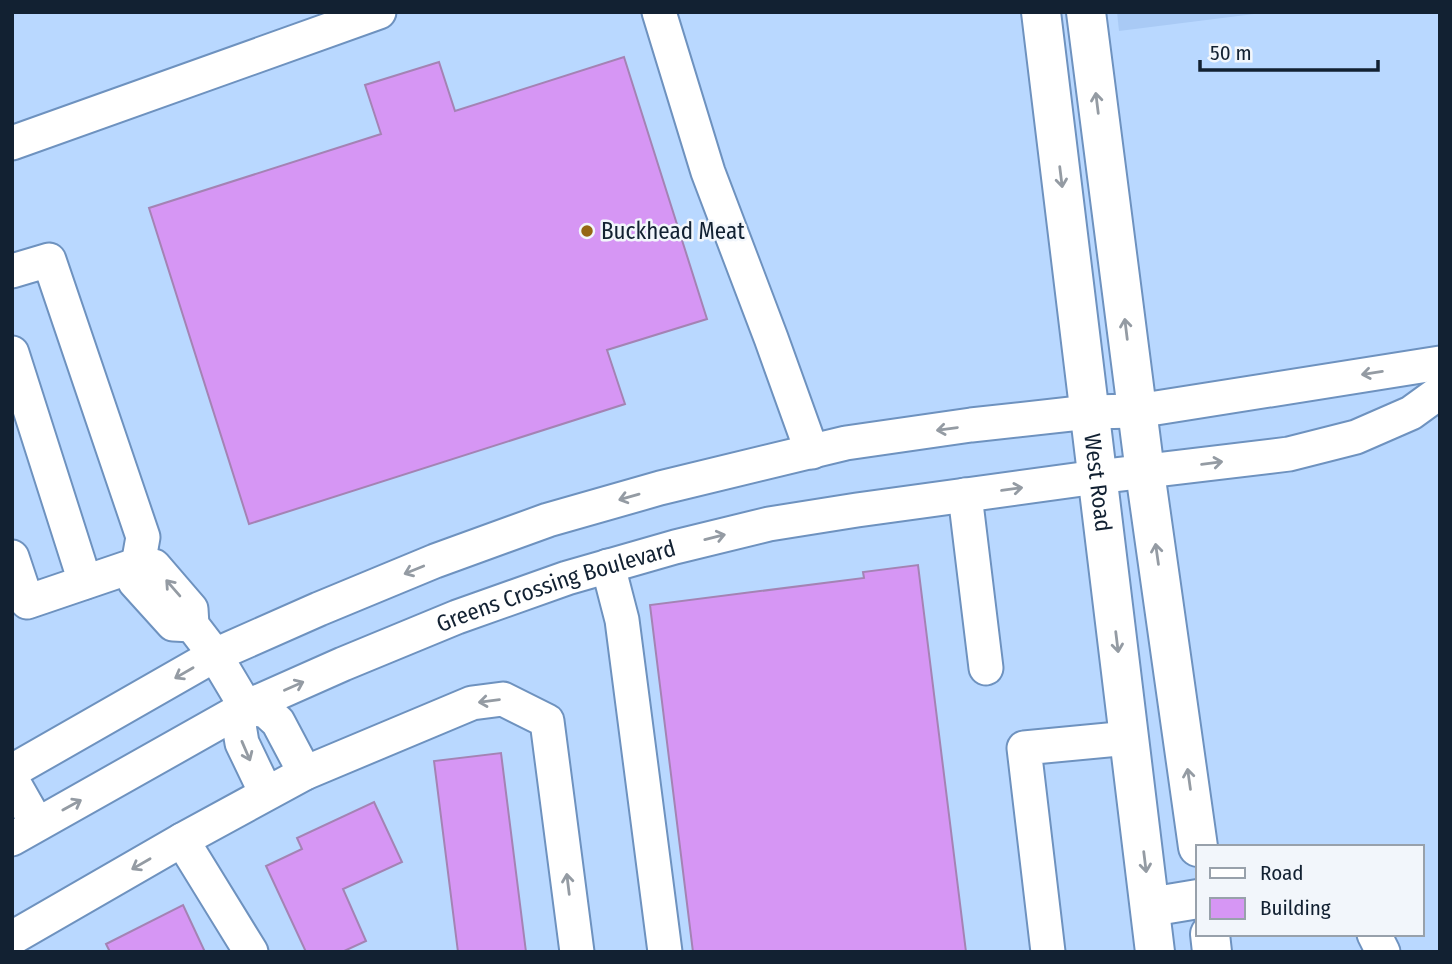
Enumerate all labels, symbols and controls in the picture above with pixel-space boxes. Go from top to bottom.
scale bar [1200,28,1378,72]
text: 50 m [1210,40,1252,66]
one-way arrow [1091,92,1104,115]
one-way arrow [1054,165,1067,188]
place label: Buckhead Meat [601,217,745,245]
marker: Buckhead Meat [579,223,595,239]
one-way arrow [1120,318,1133,340]
one-way arrow [1361,367,1384,380]
one-way arrow [936,423,959,436]
street label: West Road [1078,432,1118,533]
one-way arrow [1201,457,1223,470]
one-way arrow [1000,482,1023,495]
one-way arrow [618,491,641,504]
one-way arrow [703,530,726,543]
street label: Greens Crossing Boulevard [432,534,679,638]
one-way arrow [1150,543,1163,566]
one-way arrow [403,564,425,577]
one-way arrow [165,579,181,597]
one-way arrow [1111,630,1124,653]
one-way arrow [174,667,195,680]
one-way arrow [282,679,304,692]
one-way arrow [479,695,501,708]
one-way arrow [240,740,253,762]
one-way arrow [1182,768,1195,791]
one-way arrow [61,798,81,812]
legend [1196,845,1424,936]
one-way arrow [1138,851,1151,873]
one-way arrow [132,857,152,871]
text: Road [1260,860,1304,886]
one-way arrow [562,873,575,896]
text: Building [1260,895,1331,921]

